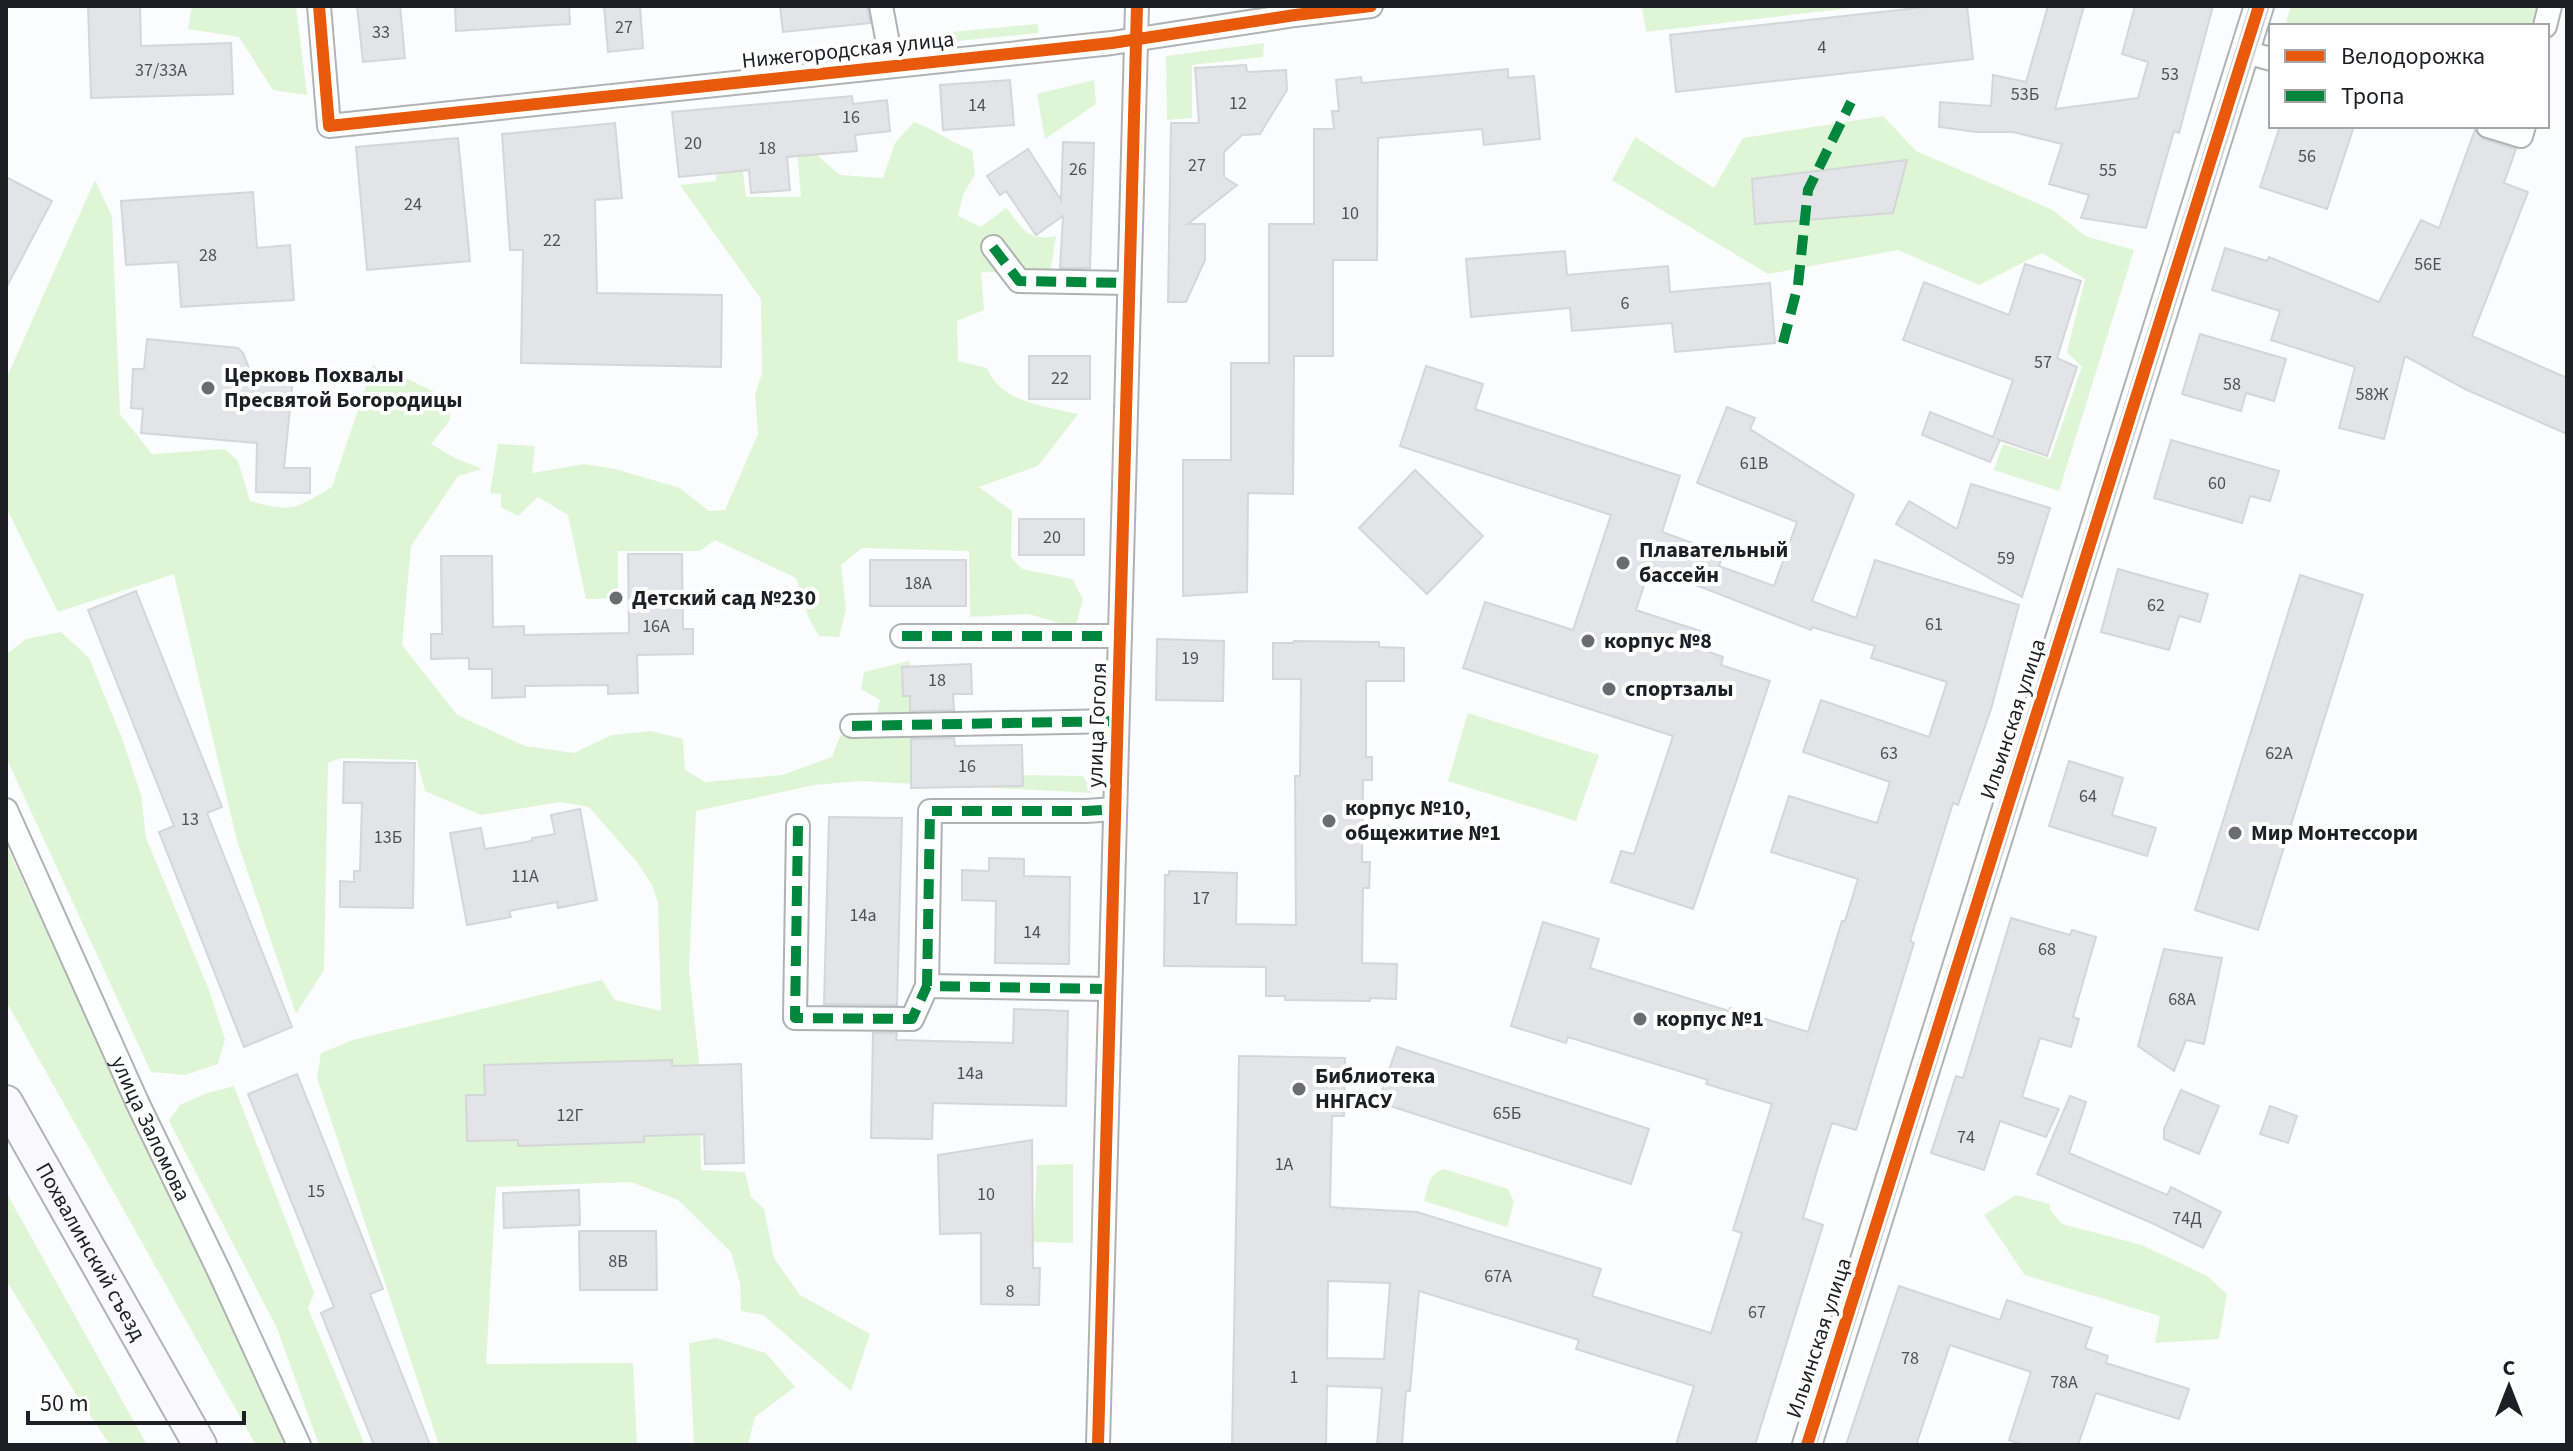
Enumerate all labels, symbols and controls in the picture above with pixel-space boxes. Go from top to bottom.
house number: 27 [615,15,633,40]
house number: 33 [372,20,390,45]
street label: Нижегородская улица [740,23,956,77]
legend [2269,24,2549,128]
house number: 4 [1818,35,1827,60]
text: Велодорожка [2341,39,2485,74]
house number: 37/33А [135,58,187,83]
house number: 53 [2161,62,2179,87]
text: Тропа [2341,79,2404,114]
house number: 53Б [2011,82,2039,107]
house number: 12 [1229,91,1247,116]
house number: 14 [968,93,986,118]
house number: 16 [842,105,860,130]
house number: 20 [684,131,702,156]
house number: 18 [758,136,776,161]
house number: 56 [2298,144,2316,169]
house number: 27 [1188,153,1206,178]
house number: 26 [1069,157,1087,182]
house number: 55 [2099,158,2117,183]
house number: 24 [404,192,422,217]
house number: 10 [1341,201,1359,226]
house number: 22 [543,228,561,253]
house number: 28 [199,243,217,268]
house number: 56Е [2414,252,2442,277]
house number: 6 [1621,291,1630,316]
house number: 57 [2034,350,2052,375]
place label: Церковь Похвалы Пресвятой Богородицы [224,359,462,416]
house number: 22 [1051,366,1069,391]
house number: 58 [2223,372,2241,397]
marker: Церковь Похвалы Пресвятой Богородицы [199,379,217,397]
house number: 58Ж [2356,382,2388,407]
house number: 61В [1740,451,1768,476]
house number: 60 [2208,471,2226,496]
house number: 20 [1043,525,1061,550]
place label: Плавательный бассейн [1639,534,1788,591]
house number: 59 [1997,546,2015,571]
marker: Плавательный бассейн [1614,554,1632,572]
house number: 18А [904,571,932,596]
place label: Детский сад №230 [632,582,816,614]
marker: Детский сад №230 [607,589,625,607]
house number: 62 [2147,593,2165,618]
house number: 61 [1925,612,1943,637]
house number: 16А [642,614,670,639]
place label: корпус №8 [1604,625,1712,657]
marker: корпус №8 [1579,632,1597,650]
street label: Ильинская улица [1972,635,2054,803]
house number: 19 [1181,646,1199,671]
street label: улица Гоголя [1079,662,1115,788]
house number: 18 [928,668,946,693]
place label: спортзалы [1625,673,1733,705]
marker: спортзалы [1600,680,1618,698]
house number: 63 [1880,741,1898,766]
house number: 62А [2265,741,2293,766]
house number: 16 [958,754,976,779]
house number: 64 [2079,784,2097,809]
place label: корпус №10, общежитие №1 [1345,792,1501,849]
house number: 13 [181,807,199,832]
marker: корпус №10, общежитие №1 [1320,812,1338,830]
place label: Мир Монтессори [2251,817,2418,849]
marker: Мир Монтессори [2226,824,2244,842]
house number: 13Б [374,825,402,850]
house number: 11А [511,864,539,889]
house number: 17 [1192,886,1210,911]
house number: 14а [850,903,876,928]
house number: 14 [1023,920,1041,945]
house number: 68 [2038,937,2056,962]
house number: 68А [2168,987,2196,1012]
place label: корпус №1 [1656,1003,1764,1035]
marker: корпус №1 [1631,1010,1649,1028]
street label: улица Заломова [103,1051,199,1207]
place label: Библиотека ННГАСУ [1315,1060,1435,1117]
house number: 14а [957,1061,983,1086]
marker: Библиотека ННГАСУ [1290,1080,1308,1098]
house number: 65Б [1493,1101,1521,1126]
house number: 12Г [557,1103,583,1128]
house number: 74 [1957,1125,1975,1150]
house number: 1А [1275,1152,1294,1177]
street label: Похвалинский съезд [27,1157,154,1347]
house number: 15 [307,1179,325,1204]
house number: 10 [977,1182,995,1207]
house number: 74Д [2172,1206,2202,1231]
house number: 8В [608,1249,628,1274]
street label: Ильинская улица [1778,1254,1860,1422]
house number: 67А [1484,1264,1512,1289]
house number: 8 [1006,1279,1015,1304]
house number: 67 [1748,1300,1766,1325]
house number: 78 [1901,1346,1919,1371]
north arrow [2469,1347,2549,1427]
text: С [2503,1352,2516,1384]
house number: 1 [1290,1365,1298,1390]
house number: 78А [2050,1370,2078,1395]
scale bar [28,1375,244,1425]
text: 50 m [40,1386,89,1421]

